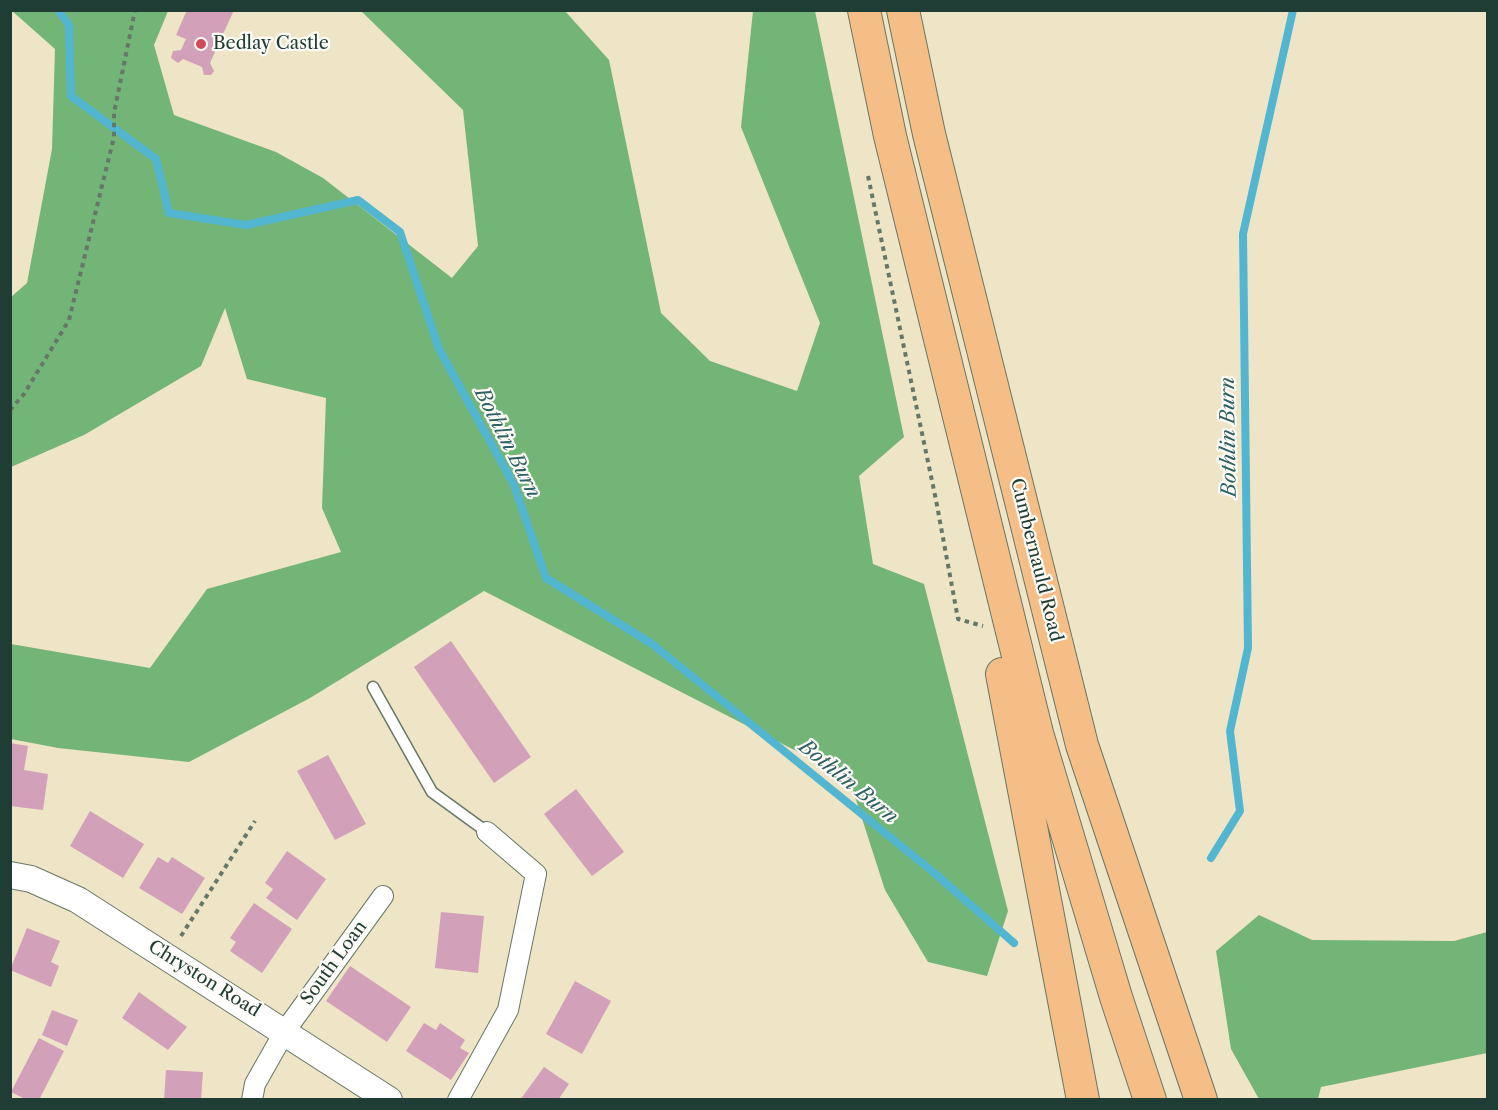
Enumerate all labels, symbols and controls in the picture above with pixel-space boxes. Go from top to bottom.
place label: Bedlay Castle [213,33,329,55]
marker: Bedlay Castle [194,37,208,51]
water label: Bothlin Burn [1216,377,1242,497]
water label: Bothlin Burn [469,384,545,502]
street label: Cumbernauld Road [1005,476,1067,644]
water label: Bothlin Burn [794,735,902,829]
street label: South Loan [296,917,372,1009]
street label: Chryston Road [144,936,264,1022]

